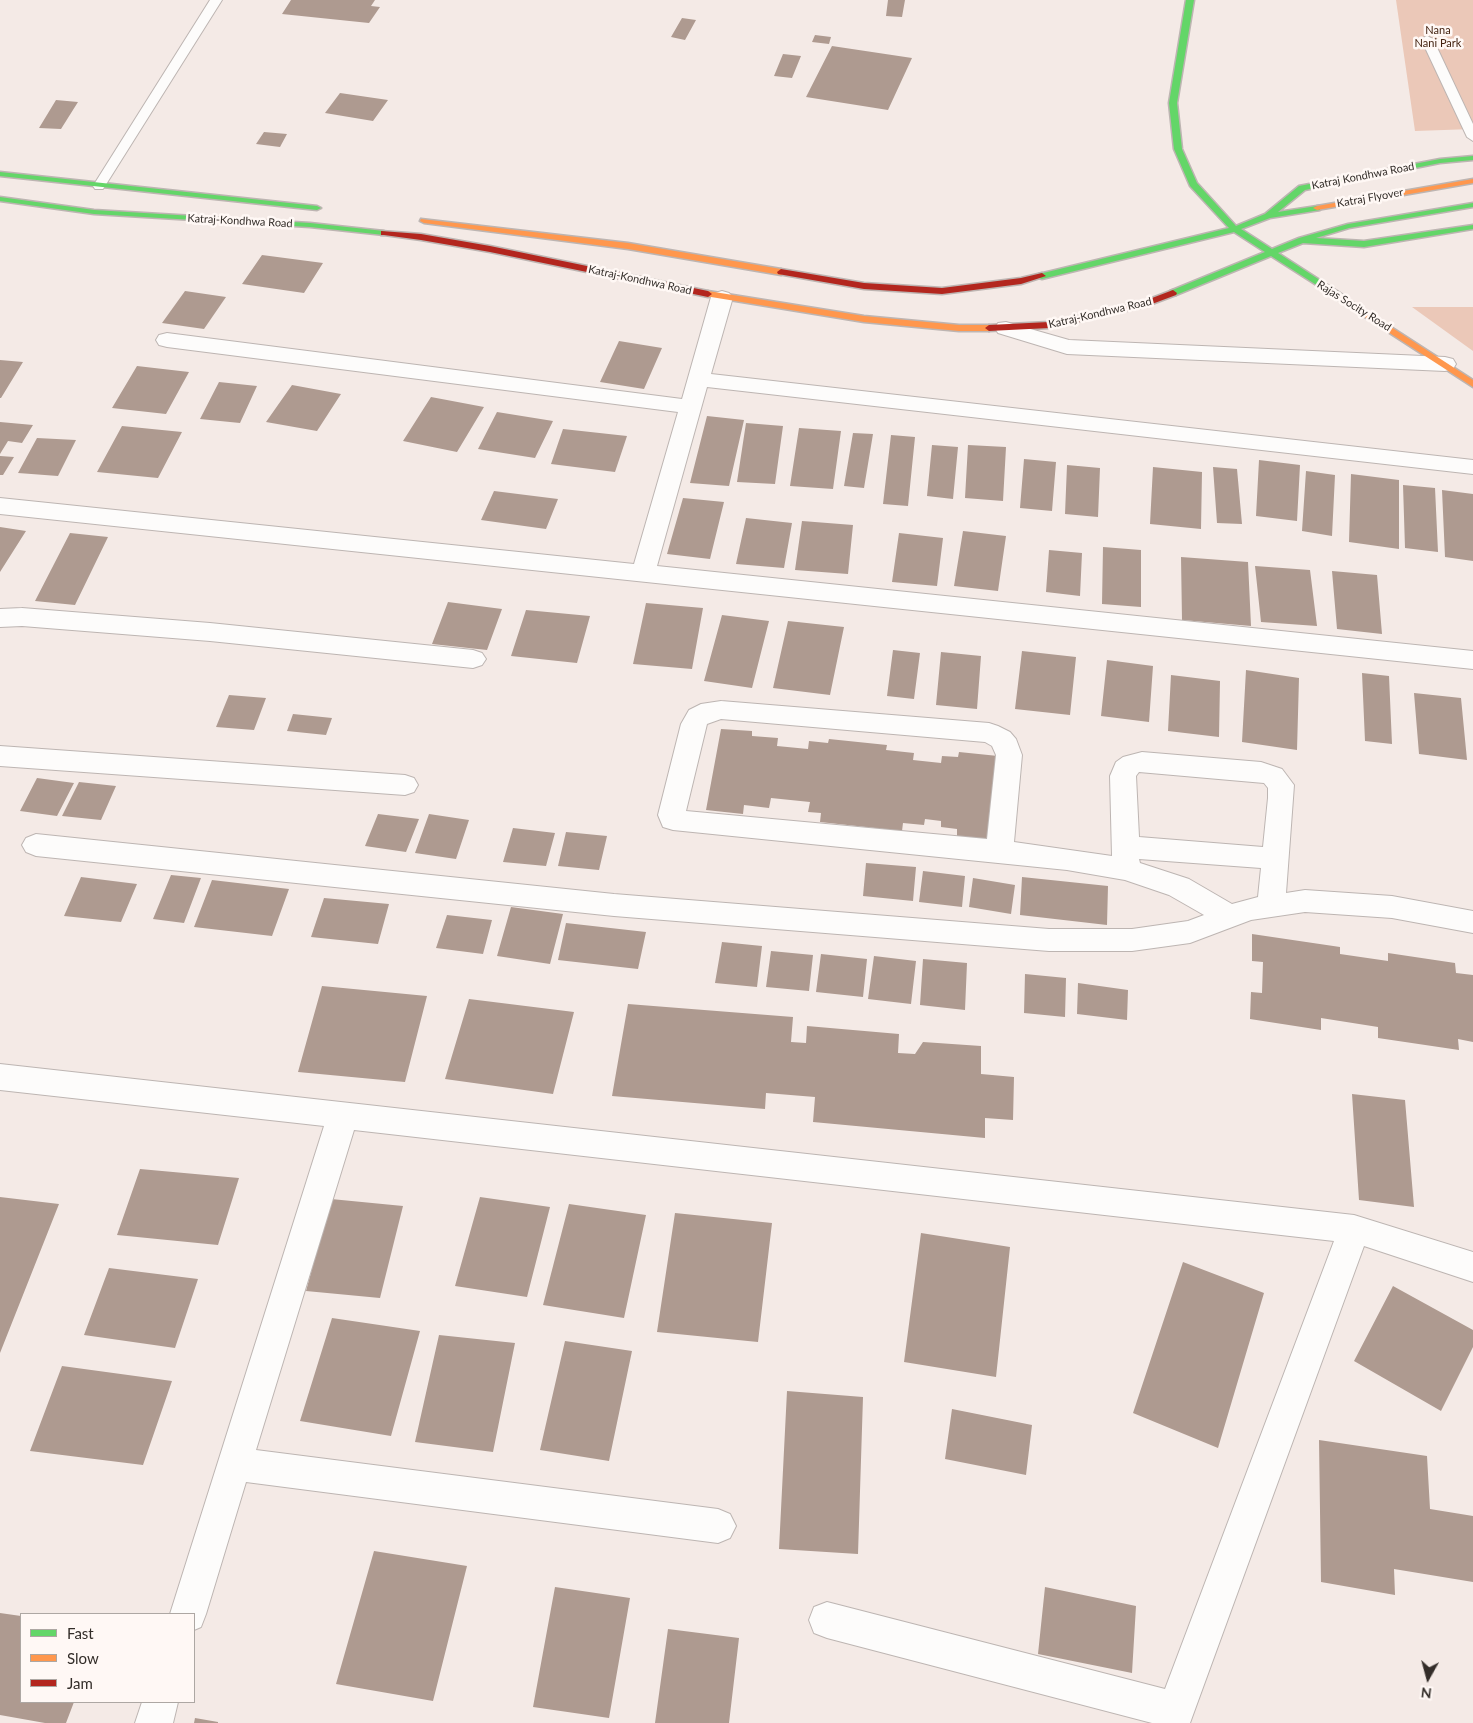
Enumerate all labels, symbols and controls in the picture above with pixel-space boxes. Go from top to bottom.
park label: Nana Nani Park [1415,23,1461,49]
street label: Katraj Kondhwa Road [1311,160,1415,192]
street label: Katraj Flyover [1336,186,1404,210]
street label: Katraj-Kondhwa Road [187,212,293,230]
street label: Katraj-Kondhwa Road [587,263,693,297]
street label: Rajas Socity Road [1315,278,1393,334]
street label: Katraj-Kondhwa Road [1047,295,1153,331]
legend [20,1613,195,1703]
text: Fast [67,1624,94,1642]
text: Slow [67,1649,99,1667]
north arrow [1403,1653,1453,1703]
text: Jam [67,1674,93,1692]
text: N [1420,1684,1433,1702]

